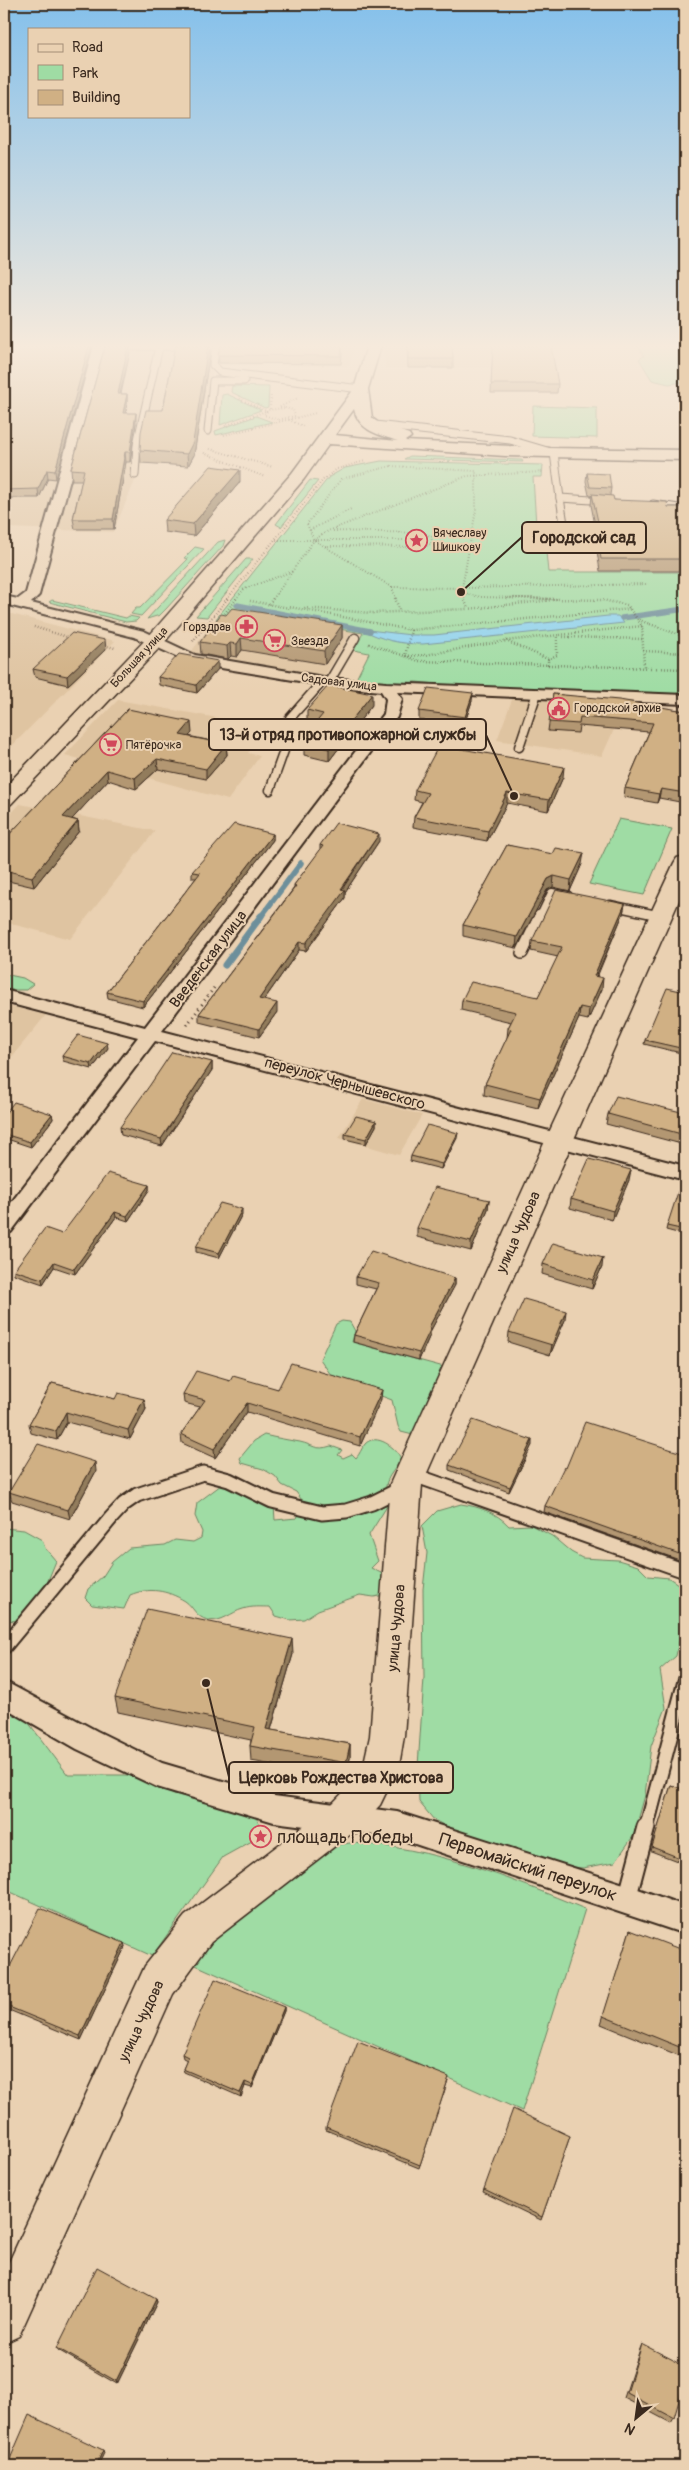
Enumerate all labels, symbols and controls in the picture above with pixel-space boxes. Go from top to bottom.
legend [28,28,190,118]
text: Road [72,38,103,57]
text: Park [72,64,99,83]
text: Building [72,88,120,107]
callout: Городской сад [522,522,646,553]
place label: Вячеславу Шишкову [433,526,486,555]
place icon: Вячеславу Шишкову [405,528,429,552]
text: Городской сад [532,528,636,548]
pharmacy icon: Горздрав [235,615,259,639]
place label: Горздрав [183,620,231,635]
street label: Большая улица [107,624,172,691]
supermarket icon: Звезда [263,629,287,653]
place label: Звезда [291,634,329,649]
street label: Садовая улица [300,670,378,695]
public building icon: Городской архив [546,696,570,720]
place label: Городской архив [574,701,661,716]
callout: 13-й отряд противопожарной службы [209,719,486,750]
text: 13-й отряд противопожарной службы [220,725,476,745]
supermarket icon: Пятёрочка [98,733,122,757]
place label: Пятёрочка [126,738,182,753]
street label: Введенская улица [166,907,251,1012]
street label: переулок Чернышевского [263,1053,427,1114]
street label: улица Чудова [492,1188,545,1277]
street label: улица Чудова [383,1584,410,1673]
callout: Церковь Рождества Христова [229,1762,453,1793]
text: Церковь Рождества Христова [239,1768,444,1788]
place icon: площадь Победы [249,1825,273,1849]
place label: площадь Победы [277,1826,413,1849]
street label: Первомайский переулок [436,1828,620,1907]
street label: улица Чудова [114,1978,169,2066]
north arrow [612,2392,662,2442]
text: N [622,2419,638,2439]

